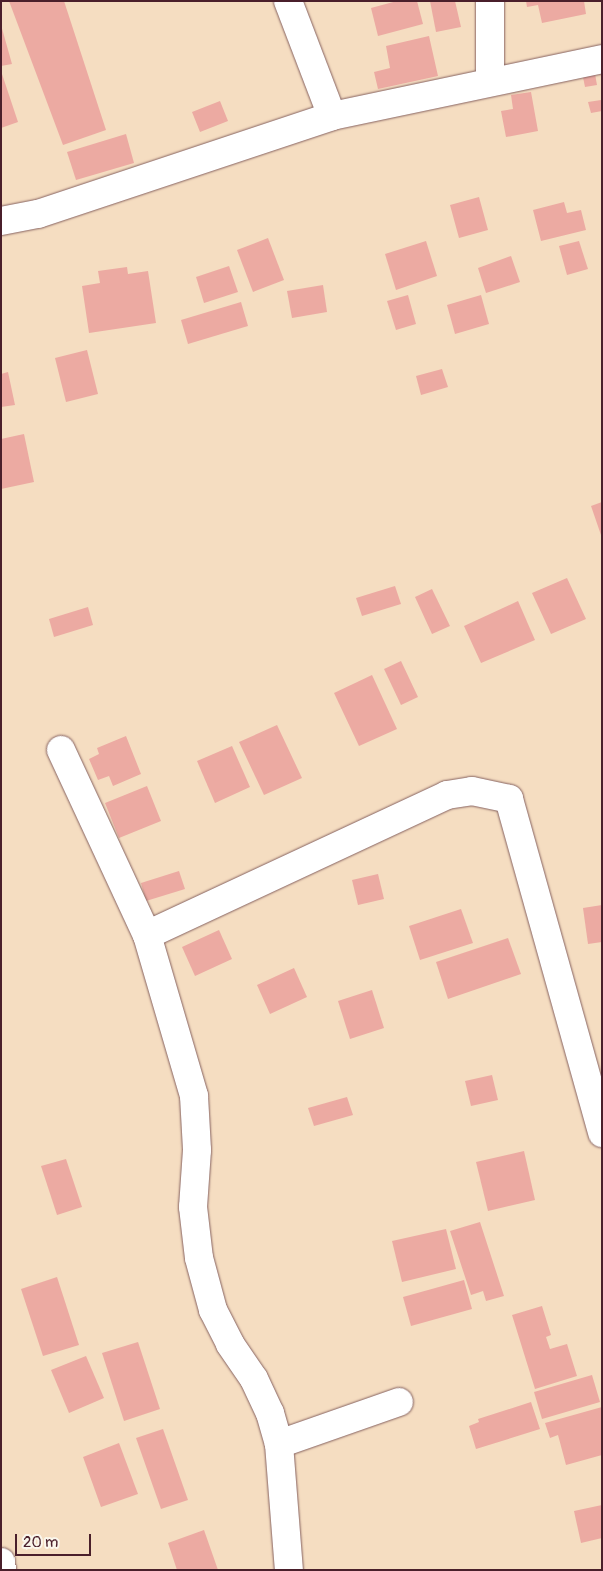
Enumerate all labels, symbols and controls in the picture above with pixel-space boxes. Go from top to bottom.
scale bar [18,1524,94,1556]
text: 20 m [23,1533,58,1552]

